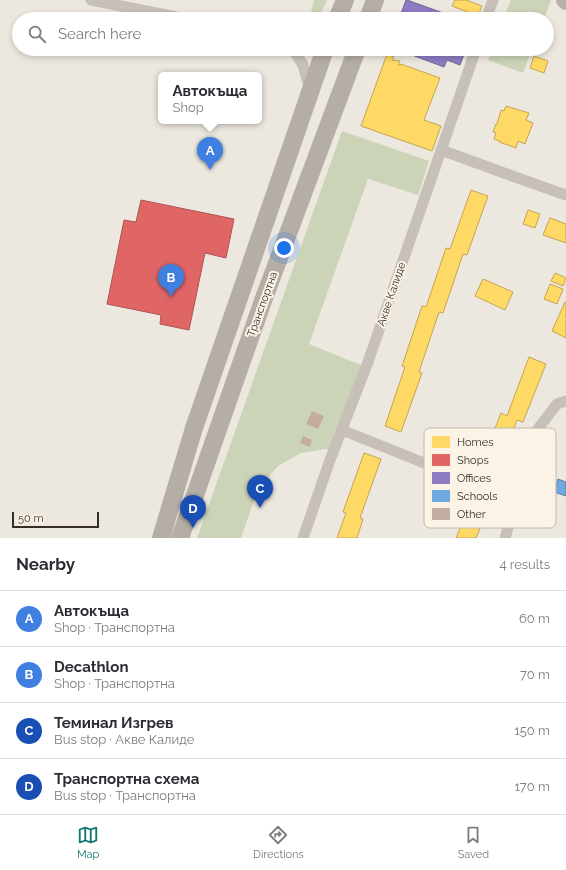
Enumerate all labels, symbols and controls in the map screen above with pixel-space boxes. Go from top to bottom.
search box [12,12,554,56]
icon: search [26,23,48,45]
text: Search here [58,25,141,43]
popup [158,72,262,124]
text: Автокъща [172,82,248,100]
text: Shop [172,100,204,115]
pin: A [197,137,223,170]
your location [274,238,294,258]
street label: Акве Калиде [374,260,409,328]
pin: B [158,264,184,297]
street label: Транспортна [245,270,280,338]
legend [424,428,556,528]
text: Homes [457,436,493,449]
text: Shops [457,454,489,467]
text: Offices [457,472,491,485]
pin: C [247,475,273,508]
text: Schools [457,490,498,503]
pin: D [180,495,206,528]
text: Other [457,508,486,521]
scale bar [12,510,99,529]
text: 50 m [18,512,44,525]
text: Nearby [16,554,75,574]
text: 4 results [499,557,550,572]
text: Автокъща [54,602,129,620]
text: A [25,611,33,626]
text: 60 m [519,611,550,626]
text: Shop · Транспортна [54,620,175,635]
text: Decathlon [54,658,128,676]
text: B [25,667,33,682]
text: 70 m [520,667,550,682]
text: Shop · Транспортна [54,676,175,691]
text: Теминал Изгрев [54,714,173,732]
text: C [25,723,33,738]
text: 150 m [514,723,550,738]
text: Bus stop · Акве Калиде [54,732,194,747]
text: Транспортна схема [54,770,199,788]
text: D [24,779,34,794]
text: 170 m [514,779,550,794]
text: Bus stop · Транспортна [54,788,196,803]
tab: Map [77,824,99,861]
tab: Directions [253,824,304,861]
tab: Saved [458,824,489,861]

